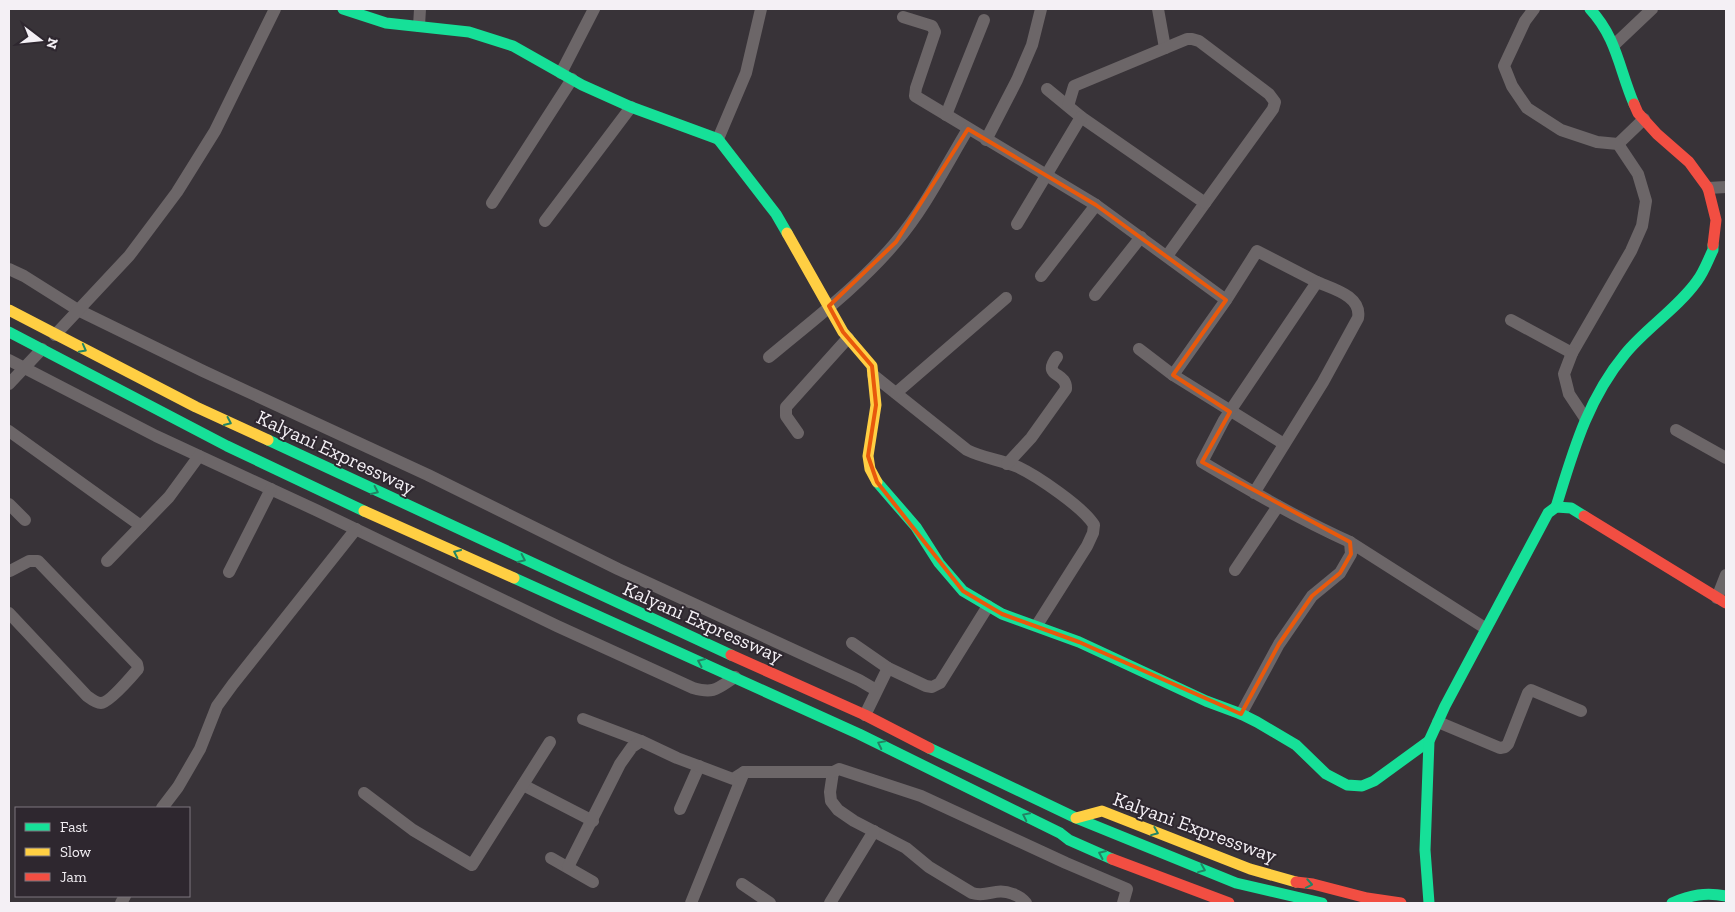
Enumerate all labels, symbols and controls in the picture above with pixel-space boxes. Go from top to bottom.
north arrow [15,15,65,65]
text: N [42,36,62,51]
one-way arrow [77,343,86,353]
street label: Kalyani Expressway [253,405,420,500]
one-way arrow [223,416,232,427]
one-way arrow [370,485,379,495]
one-way arrow [453,548,462,559]
one-way arrow [517,553,526,563]
street label: Kalyani Expressway [619,576,787,668]
one-way arrow [697,658,706,669]
one-way arrow [877,740,886,751]
street label: Kalyani Expressway [1110,786,1281,868]
legend [15,807,190,897]
one-way arrow [1023,812,1032,822]
text: Fast [60,818,88,836]
one-way arrow [1150,826,1159,836]
text: Slow [60,843,92,861]
one-way arrow [1098,850,1107,861]
one-way arrow [1198,863,1206,873]
text: Jam [60,868,87,886]
one-way arrow [1304,879,1313,889]

